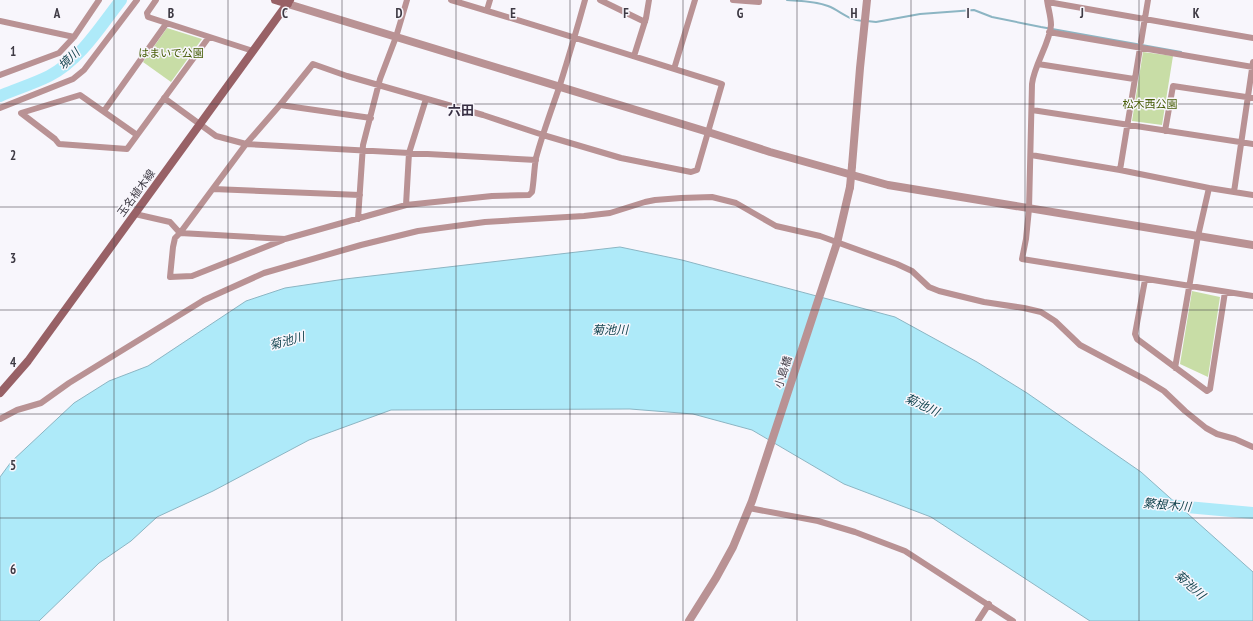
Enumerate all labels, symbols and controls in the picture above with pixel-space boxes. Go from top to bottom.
text: A [53,5,61,22]
text: B [168,5,174,22]
text: C [282,5,288,22]
text: D [396,5,403,22]
text: E [510,5,516,22]
text: F [623,5,629,22]
text: G [737,5,744,22]
text: H [851,5,858,22]
text: I [966,5,970,22]
text: J [1079,5,1084,22]
text: K [1193,5,1200,22]
text: 1 [10,43,16,60]
water label: 境川 [55,44,84,72]
park label: はまいで公園 [138,46,204,60]
park label: 松木西公園 [1123,97,1178,111]
district label: 六田 [448,102,474,119]
text: 2 [10,147,16,164]
street label: 玉名植木線 [114,167,158,219]
text: 3 [10,250,16,267]
water label: 菊池川 [592,322,630,337]
water label: 菊池川 [268,328,308,352]
text: 4 [10,354,17,371]
street label: 小島橋 [771,354,795,390]
water label: 菊池川 [903,390,944,420]
text: 5 [10,457,16,474]
water label: 繁根木川 [1142,495,1194,514]
text: 6 [10,561,16,578]
water label: 菊池川 [1172,567,1210,604]

